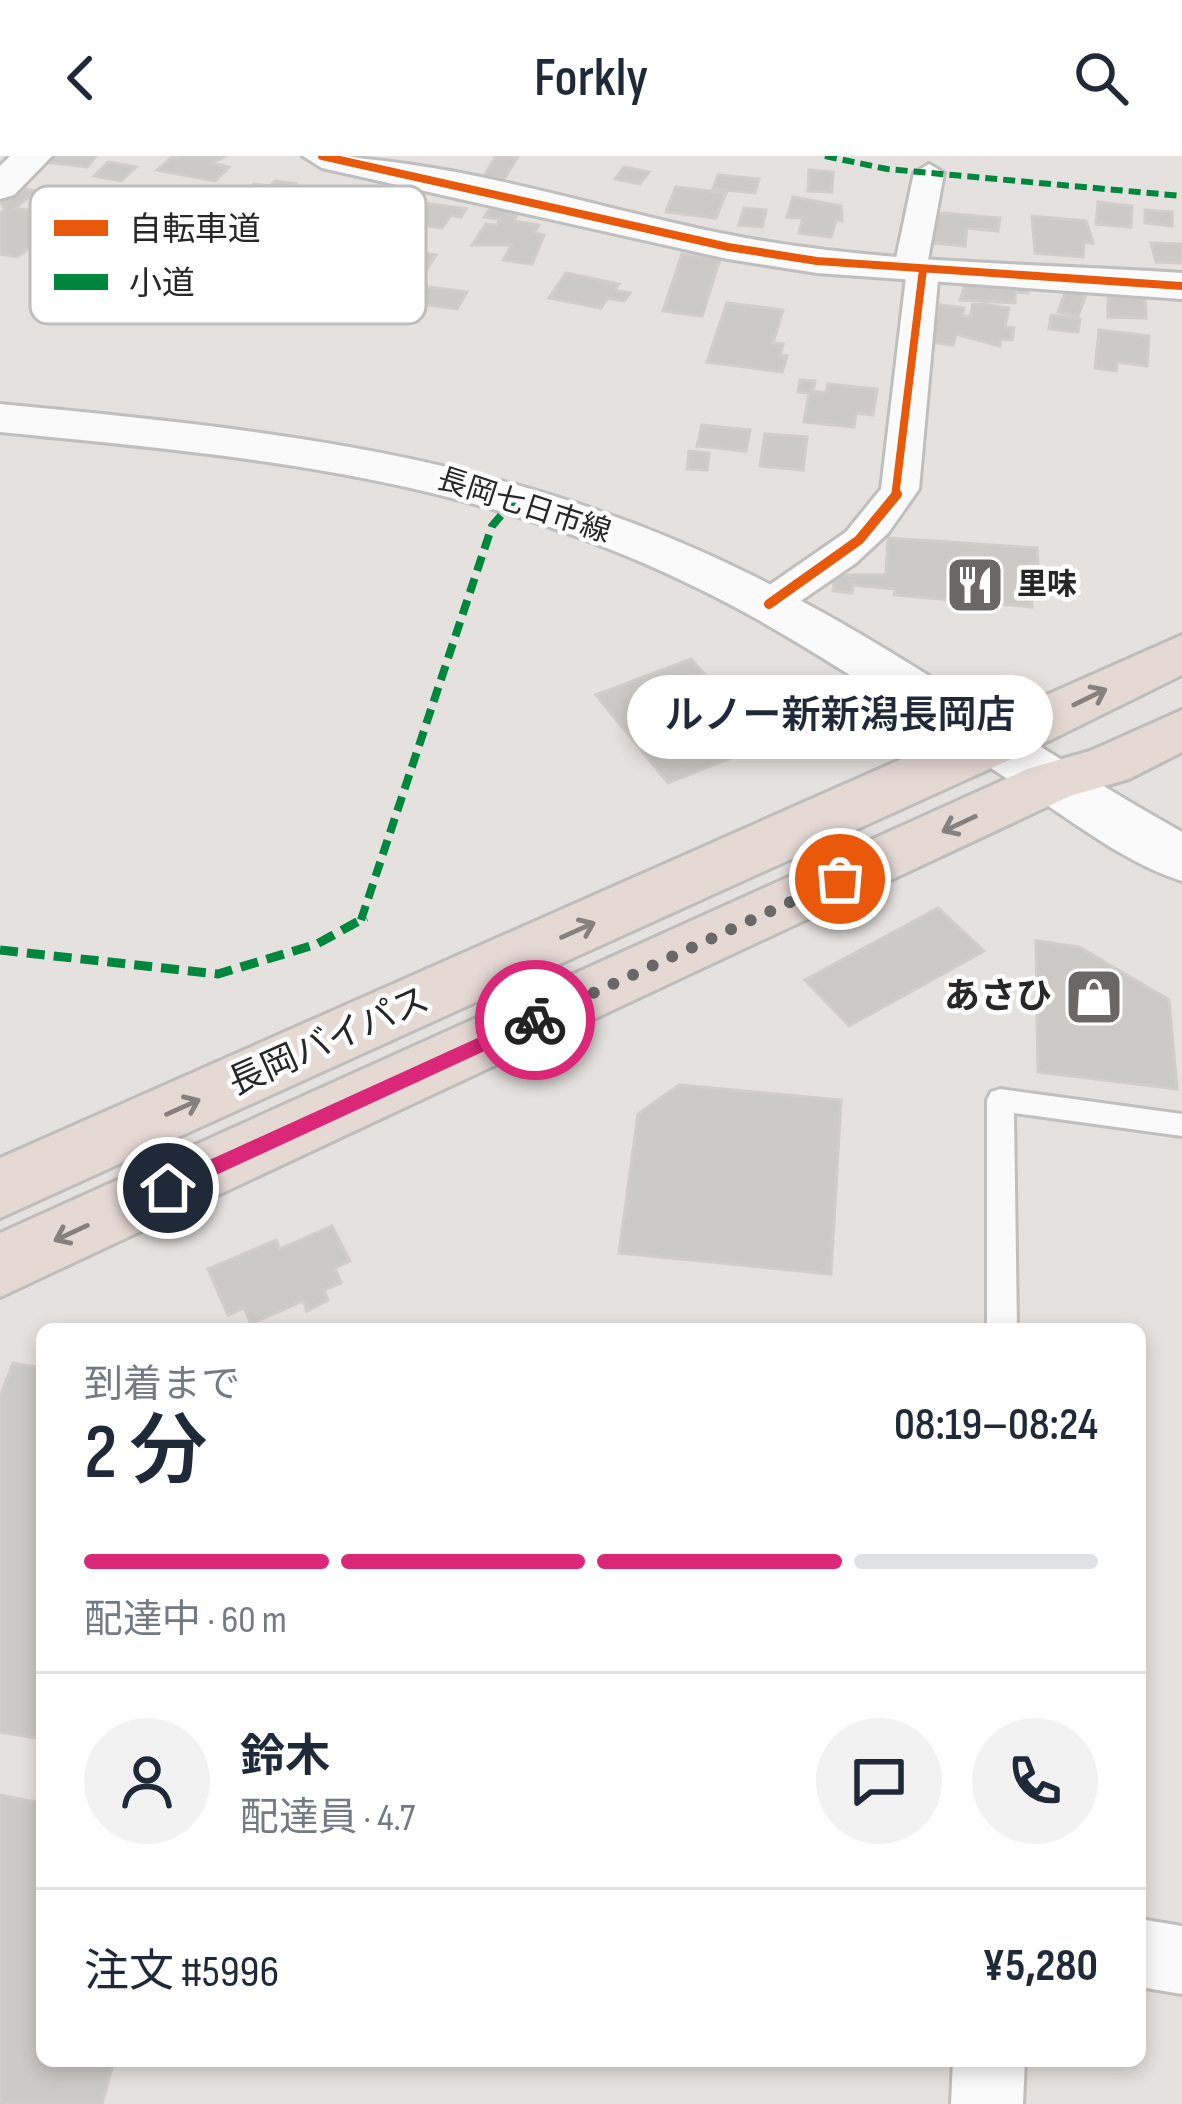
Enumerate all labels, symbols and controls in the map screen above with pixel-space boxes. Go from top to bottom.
icon: back [48,45,114,111]
icon: search [1068,45,1134,111]
text: Forkly [534,46,648,111]
legend [30,186,426,324]
text: 自転車道 [129,210,261,250]
text: 小道 [129,264,195,304]
street label: 長岡七日市線 [433,461,615,551]
restaurant icon: 里味 [944,554,1006,616]
place label: 里味 [1017,567,1077,603]
callout: ルノー新新潟長岡店 [627,675,1053,759]
one-way arrow [1072,685,1107,708]
text: ルノー新新潟長岡店 [664,693,1016,740]
one-way arrow [942,814,978,836]
pin [789,828,891,930]
icon: bag [807,846,873,912]
one-way arrow [559,918,595,940]
courier [475,960,595,1080]
shop icon: あさひ [1063,966,1125,1028]
place label: あさひ [944,976,1052,1019]
street label: 長岡バイパス [222,979,436,1105]
icon: bike [502,987,568,1053]
one-way arrow [165,1095,201,1117]
pin [117,1137,219,1239]
icon: home [135,1155,201,1221]
one-way arrow [54,1223,90,1245]
text: 到着まで [84,1362,240,1409]
text: 08:19–08:24 [894,1398,1098,1453]
text: 2 分 [84,1407,208,1500]
text: 配達中 · 60 m [84,1597,287,1644]
button: person [84,1718,210,1844]
button: chat [816,1718,942,1844]
button: phone [972,1718,1098,1844]
text: 鈴木 [240,1730,330,1785]
text: 配達員 · 4.7 [240,1795,415,1842]
text: ¥5,280 [982,1939,1098,1994]
text: 注文 #5996 [84,1945,279,2000]

